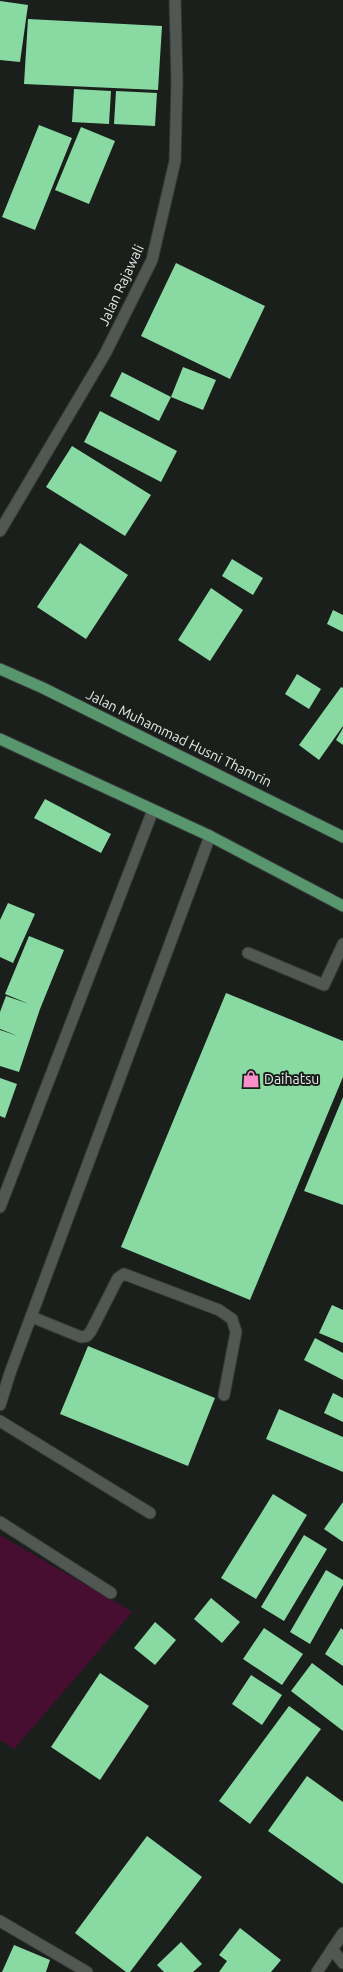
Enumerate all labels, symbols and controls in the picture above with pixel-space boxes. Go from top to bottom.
street label: Jalan Rajawali [95,242,147,328]
street label: Jalan Muhammad Husni Thamrin [84,686,274,790]
shop icon: Daihatsu [241,1069,261,1089]
place label: Daihatsu [264,1071,319,1087]

